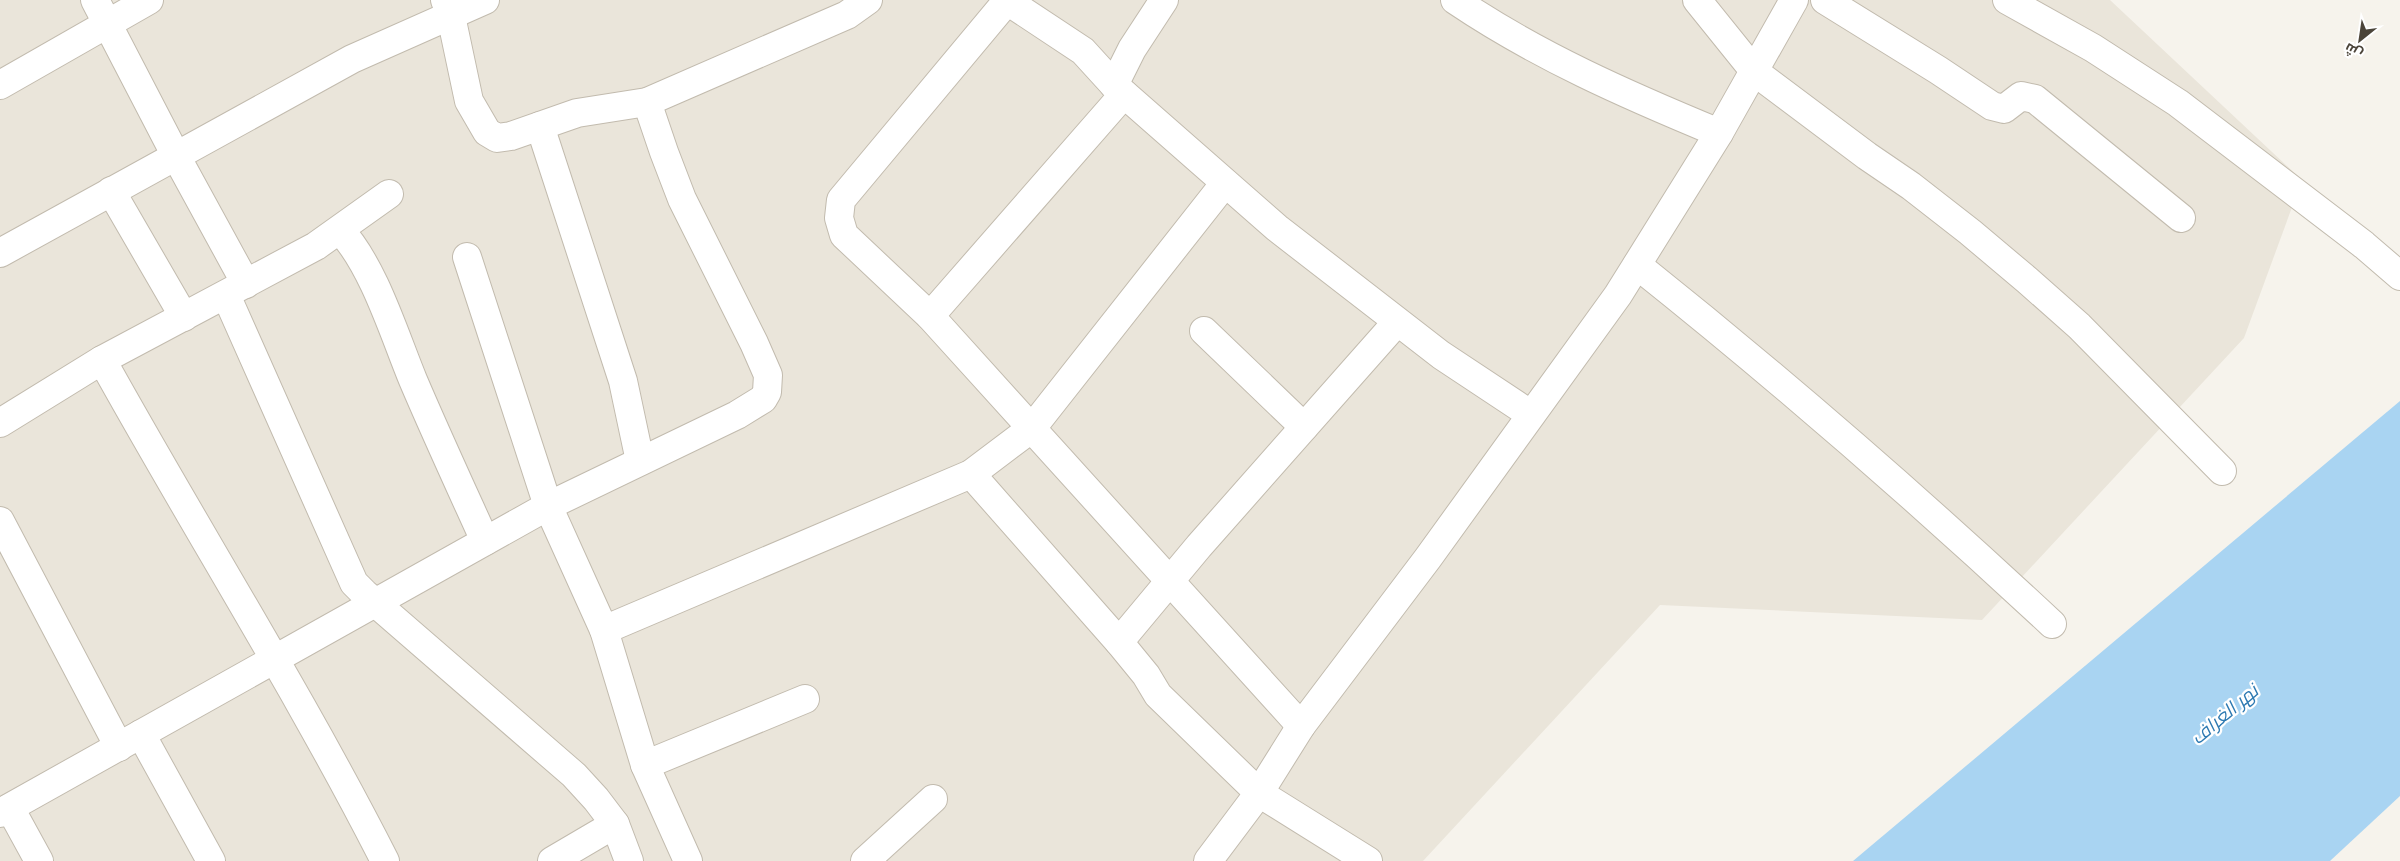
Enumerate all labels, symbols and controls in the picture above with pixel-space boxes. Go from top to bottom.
north arrow [2335,15,2385,65]
text: ش [2341,39,2366,64]
water label: نهر الغراف [2185,678,2265,750]

